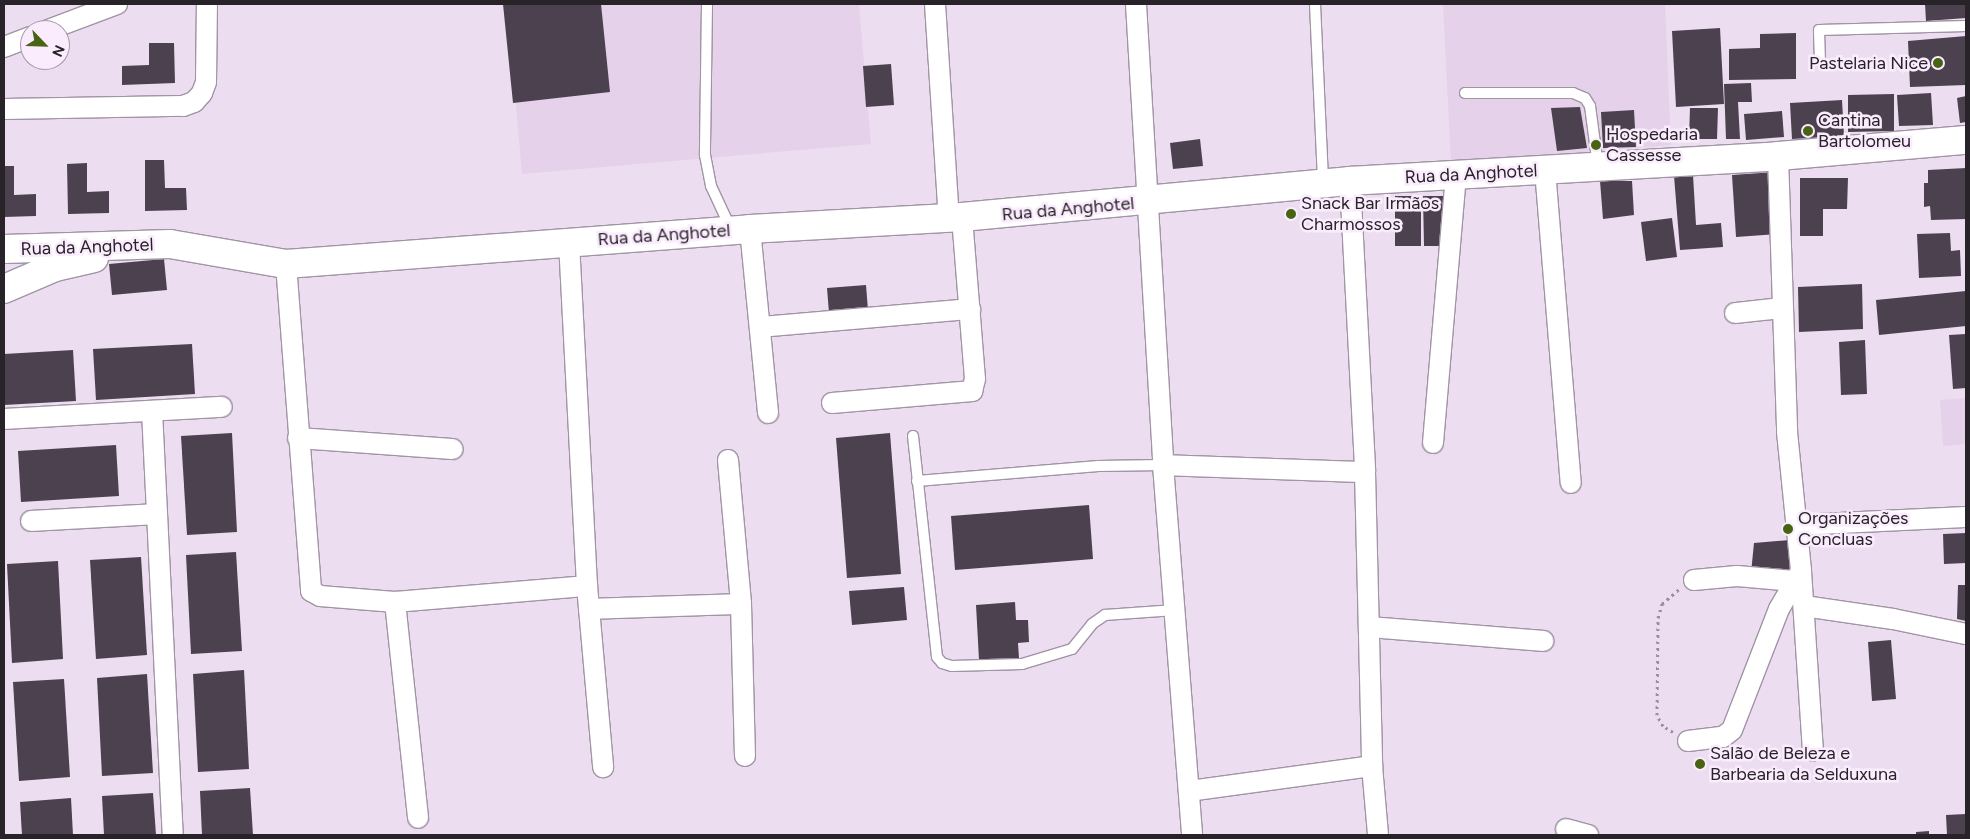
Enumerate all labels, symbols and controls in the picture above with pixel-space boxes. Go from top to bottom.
north arrow [20,20,70,70]
text: N [48,42,68,59]
place label: Pastelaria Nice [1809,52,1928,74]
marker: Pastelaria Nice [1932,57,1944,69]
place label: Cantina Bartolomeu [1818,110,1911,152]
place label: Hospedaria Cassesse [1606,124,1698,166]
marker: Cantina Bartolomeu [1802,125,1814,137]
marker: Hospedaria Cassesse [1590,139,1602,151]
street label: Rua da Anghotel [1404,160,1538,188]
street label: Rua da Anghotel [1001,192,1135,226]
place label: Snack Bar Irmãos Charmossos [1301,193,1439,235]
marker: Snack Bar Irmãos Charmossos [1285,208,1297,220]
street label: Rua da Anghotel [597,220,731,250]
street label: Rua da Anghotel [20,234,154,260]
place label: Organizações Concluas [1798,508,1908,550]
marker: Organizações Concluas [1782,523,1794,535]
place label: Salão de Beleza e Barbearia da Selduxuna [1710,743,1897,786]
marker: Salão de Beleza e Barbearia da Selduxuna [1694,758,1706,770]

